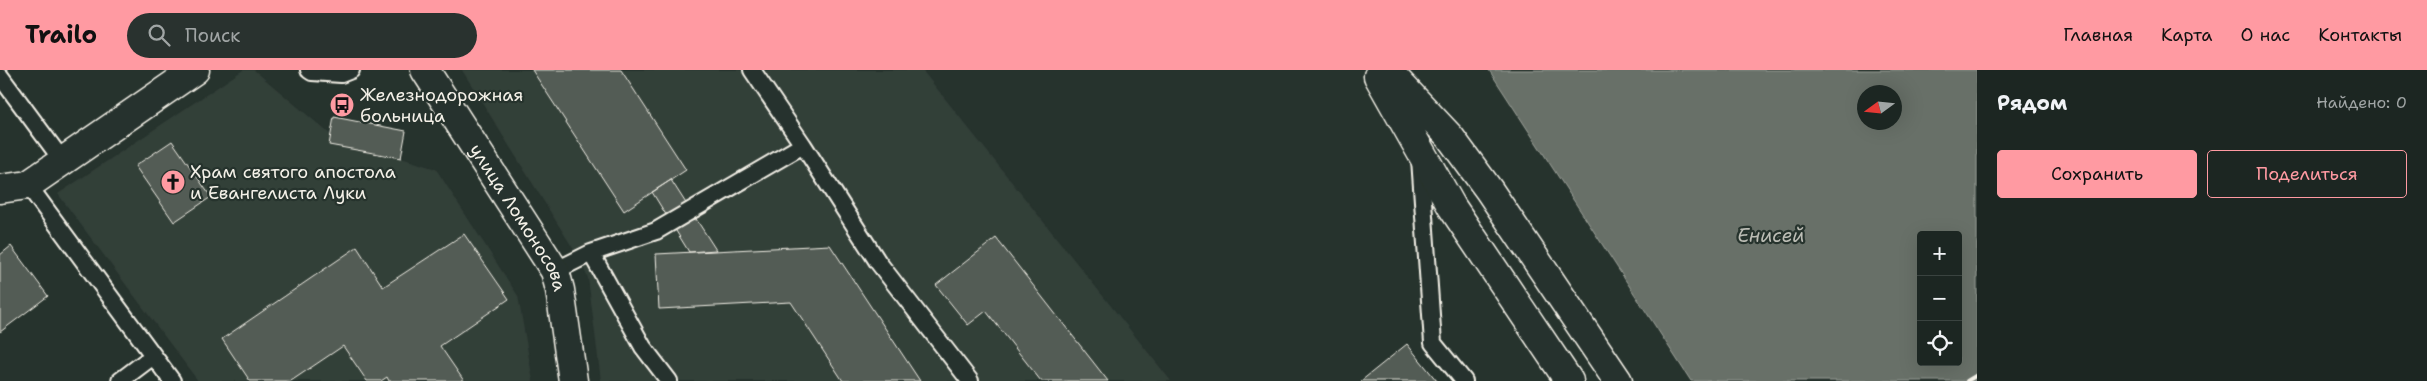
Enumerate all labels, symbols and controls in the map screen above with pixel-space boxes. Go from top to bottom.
search box [127,13,477,58]
text: Trailo [25,19,97,51]
icon: search [145,21,173,49]
text: Поиск [185,23,240,48]
text: Главная [2063,23,2133,47]
text: Карта [2161,23,2213,47]
text: О нас [2241,23,2290,47]
text: Контакты [2318,23,2402,47]
place label: Железнодорожная больница [360,83,523,128]
north arrow [1857,85,1902,130]
text: Рядом [1997,89,2067,117]
bus stop icon: Железнодорожная больница [329,92,355,118]
text: Найдено: 0 [2316,92,2407,113]
street label: улица Ломоносова [464,139,572,294]
button: Сохранить [1997,150,2197,198]
button: Поделиться [2207,150,2407,198]
place label: Храм святого апостола и Евангелиста Луки [190,160,396,205]
church icon: Храм святого апостола и Евангелиста Луки [160,169,186,195]
water label: Енисей [1737,223,1805,248]
map controls [1917,231,1962,366]
button: + [1917,231,1962,276]
button: − [1917,276,1962,321]
button: locate [1917,321,1962,366]

